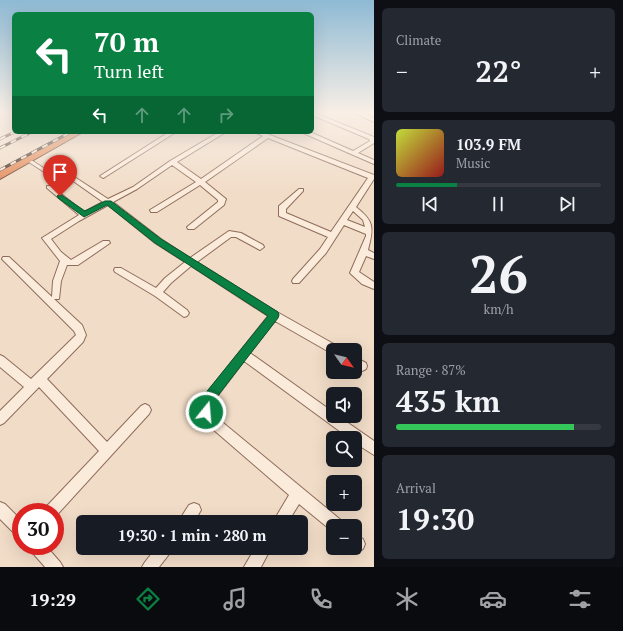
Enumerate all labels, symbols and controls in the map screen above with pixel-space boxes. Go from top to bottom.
text: 70 m [94,23,159,60]
icon: left [28,28,80,80]
text: Climate [396,31,441,49]
text: 22° [475,51,522,91]
text: − [396,57,408,86]
text: + [589,57,601,86]
text: Turn left [94,59,164,83]
icon: left [89,104,111,126]
icon: ahead [131,104,153,126]
icon: ahead [173,104,195,126]
icon: right [215,104,237,126]
text: 103.9 FM [456,134,521,154]
text: Music [456,154,490,172]
pin [43,155,77,196]
icon: arrive [49,161,71,183]
icon: previous [419,193,441,215]
icon: pause [487,193,509,215]
icon: next [556,193,578,215]
text: 26 [469,239,528,308]
text: km/h [483,300,514,318]
north arrow [326,343,362,379]
map controls [326,343,362,555]
text: Range · 87% [396,361,466,379]
text: 435 km [396,381,500,421]
button: sound [326,387,362,423]
position arrow [185,391,227,433]
button: search [326,431,362,467]
button: + [326,475,362,511]
text: Arrival [396,479,436,497]
text: 19:30 [396,499,474,539]
speed limit sign: 30 [12,503,64,555]
button: − [326,519,362,555]
text: 19:30 · 1 min · 280 m [118,525,266,545]
icon: directions [134,585,162,613]
icon: music [221,585,249,613]
icon: phone [307,585,335,613]
icon: climate [393,585,421,613]
icon: car [479,585,507,613]
icon: filters [566,585,594,613]
text: 19:29 [29,587,76,611]

